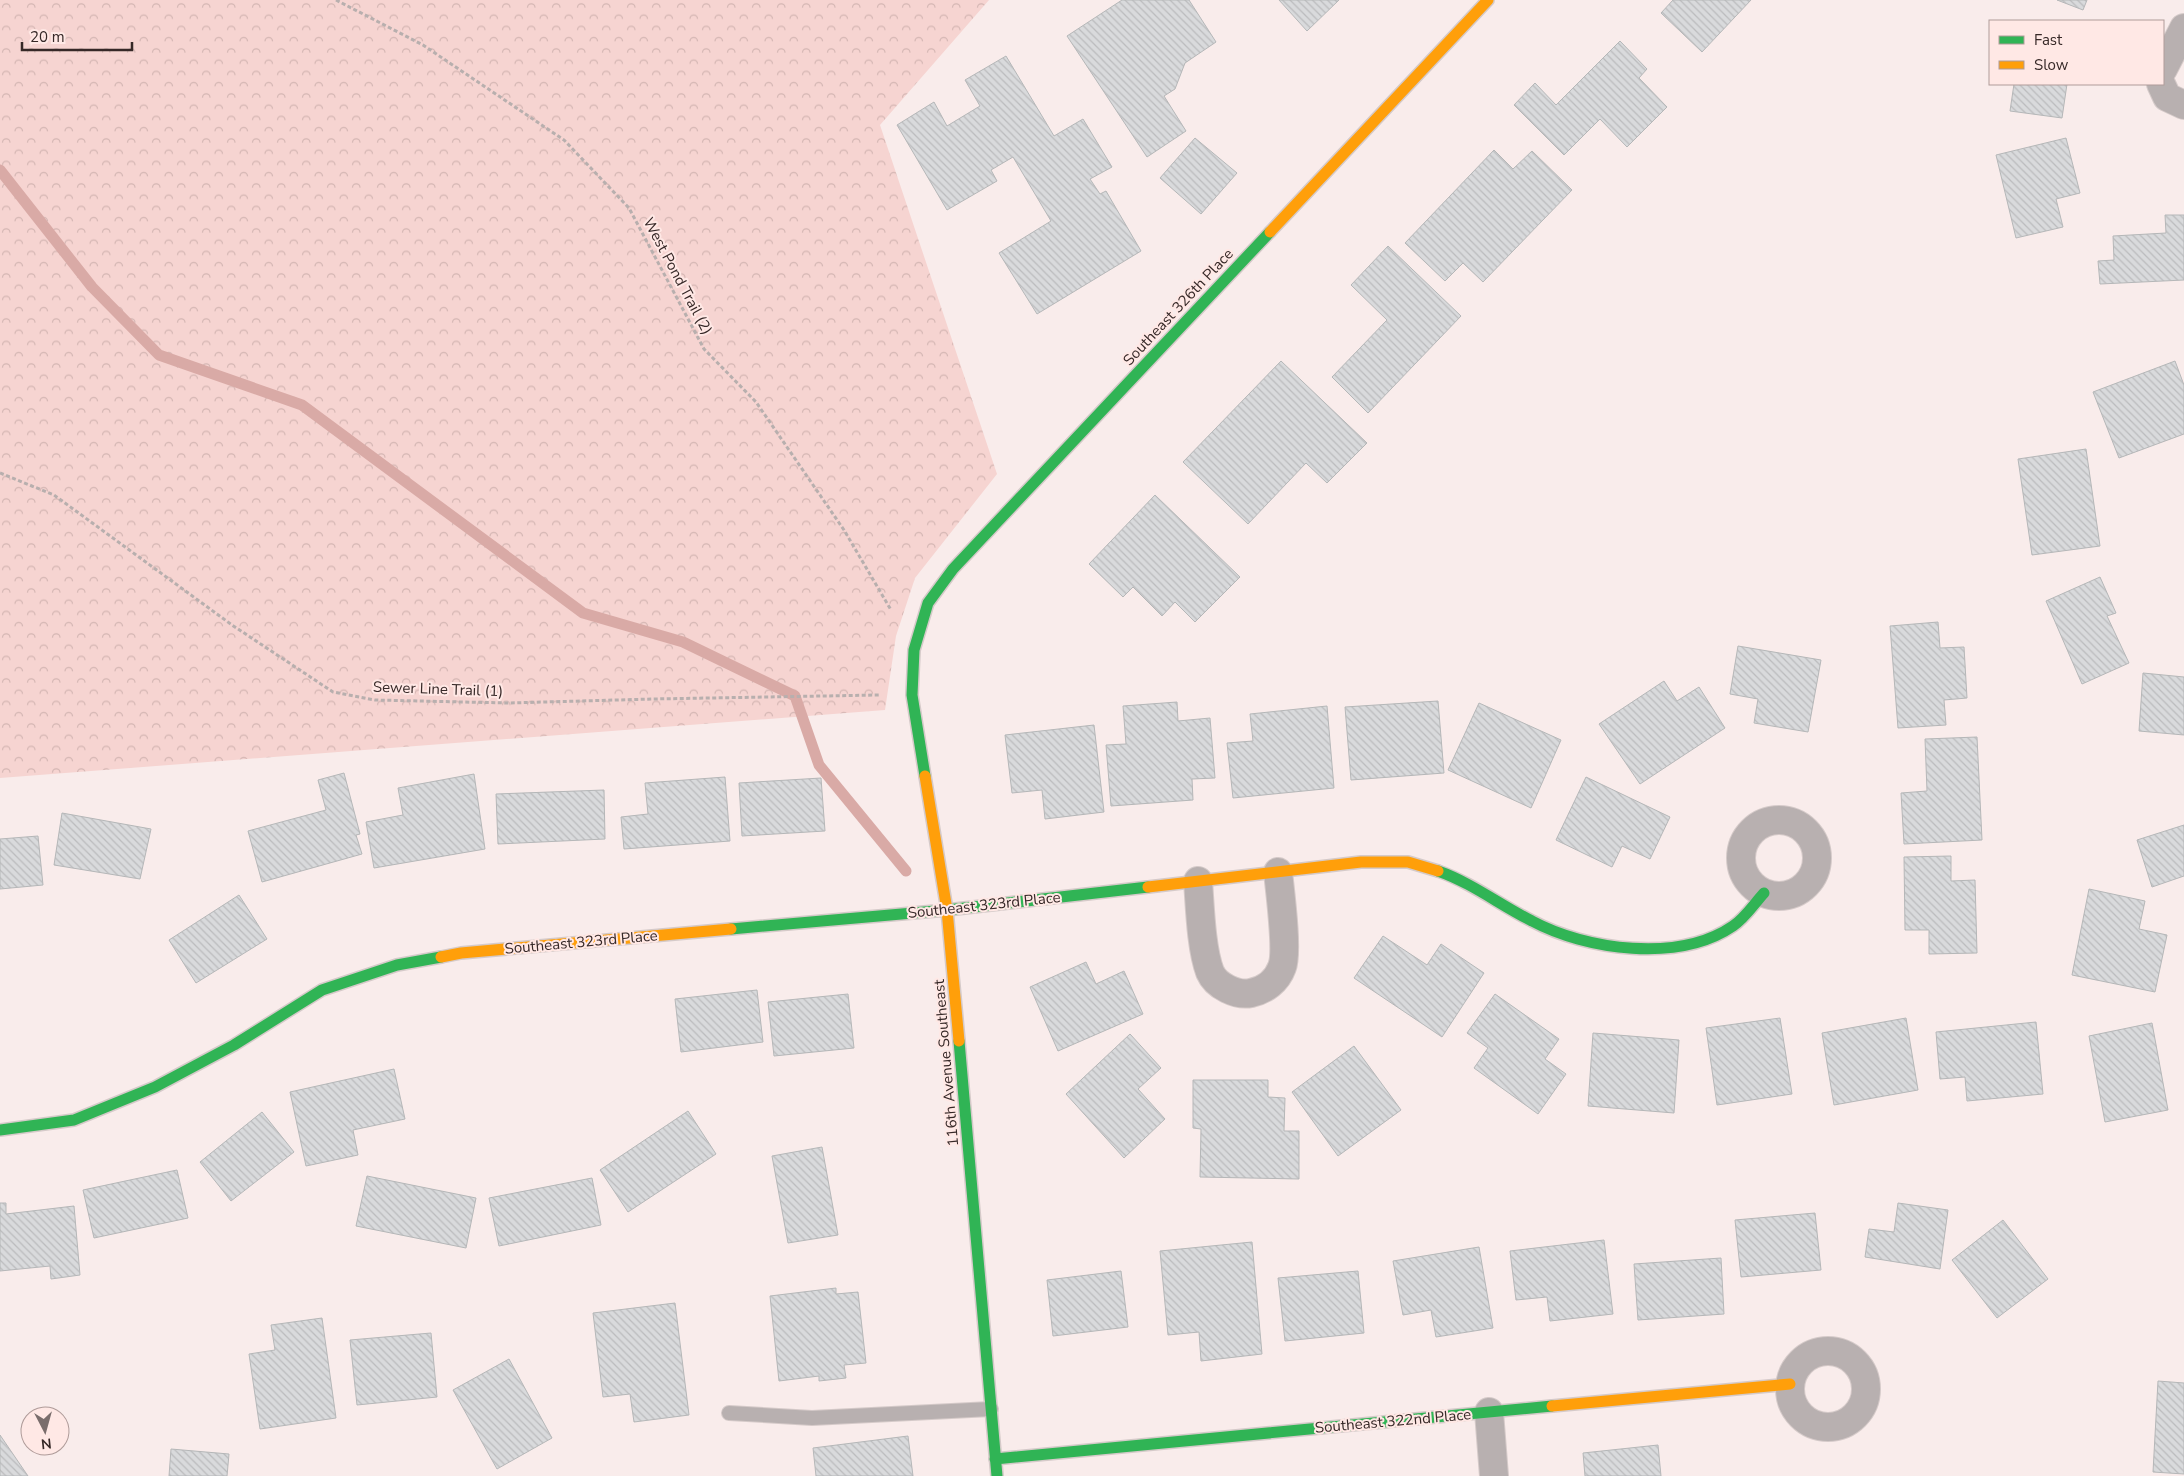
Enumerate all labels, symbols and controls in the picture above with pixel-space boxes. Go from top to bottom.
scale bar [22,20,132,52]
legend [1989,20,2164,85]
text: 20 m [30,27,65,47]
text: Fast [2034,30,2063,50]
text: Slow [2034,55,2069,75]
street label: West Pond Trail (2) [639,214,717,338]
street label: Southeast 326th Place [1118,244,1238,370]
street label: Sewer Line Trail (1) [373,677,503,701]
street label: Southeast 323rd Place [907,887,1061,923]
street label: Southeast 323rd Place [504,925,658,959]
street label: 116th Avenue Southeast [929,978,963,1147]
street label: Southeast 322nd Place [1314,1404,1472,1438]
north arrow [20,1406,70,1456]
text: N [40,1433,53,1453]

